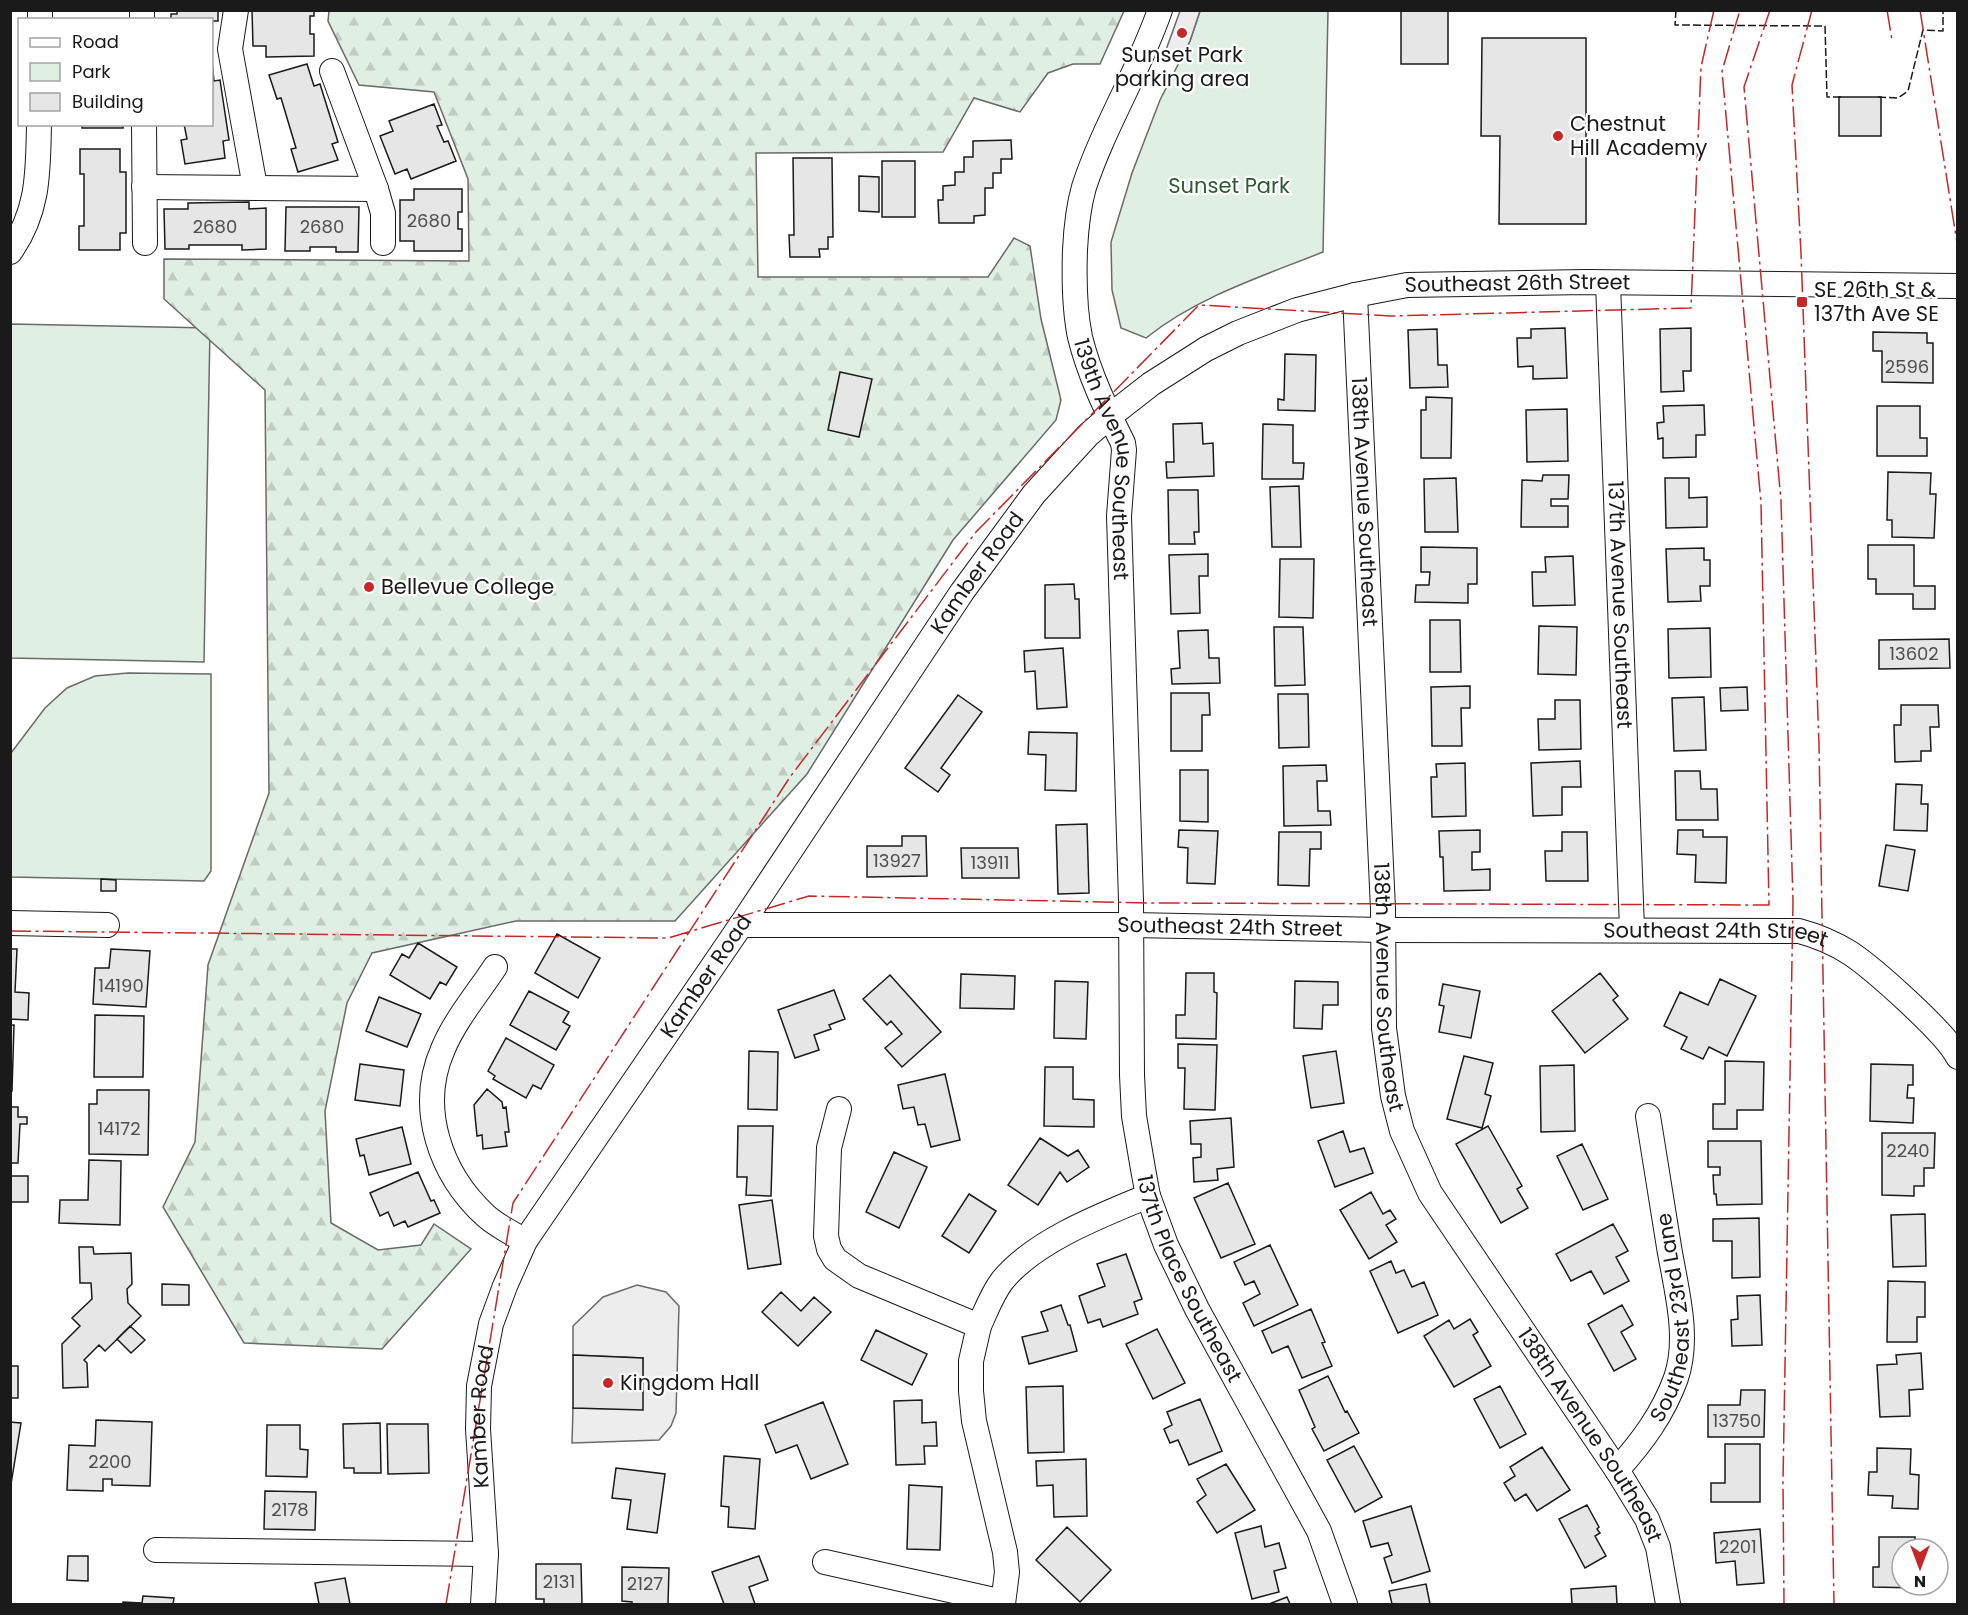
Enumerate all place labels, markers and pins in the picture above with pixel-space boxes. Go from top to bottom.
marker: Sunset Park parking area [1175,26,1189,40]
place label: Sunset Park parking area [1115,40,1249,93]
place label: Chestnut Hill Academy [1570,109,1708,162]
marker: Chestnut Hill Academy [1551,129,1565,143]
place label: SE 26th St & 137th Ave SE [1814,275,1939,328]
marker: SE 26th St & 137th Ave SE [1795,295,1809,309]
place label: Bellevue College [381,572,554,601]
marker: Bellevue College [362,580,376,594]
place label: Kingdom Hall [620,1368,759,1397]
marker: Kingdom Hall [601,1376,615,1390]

